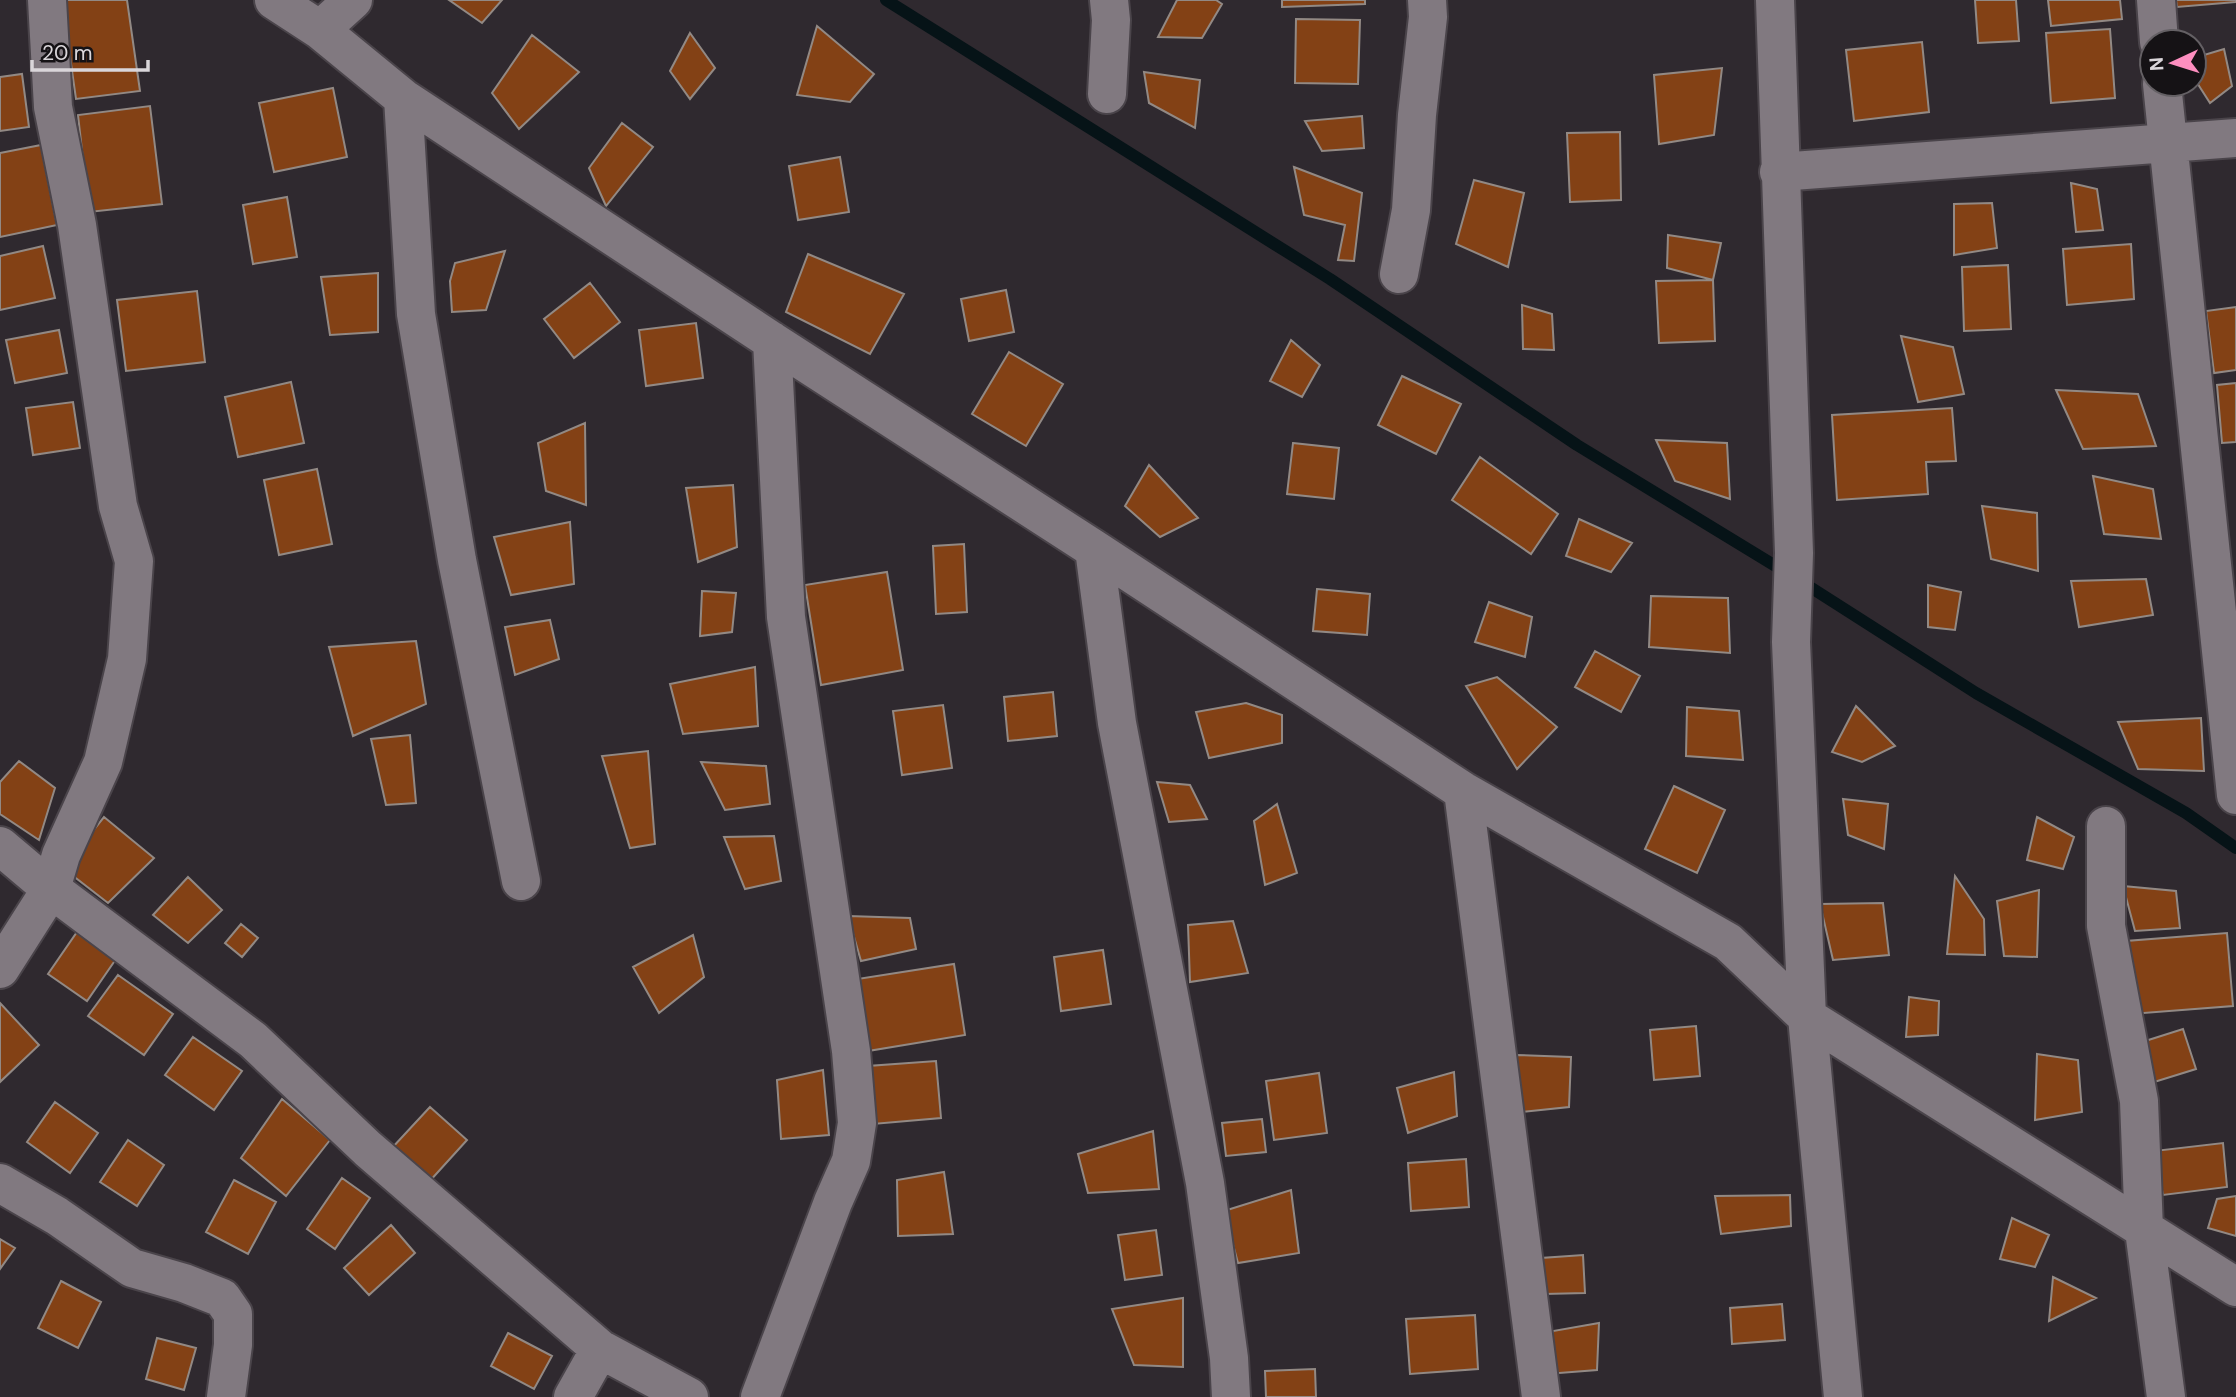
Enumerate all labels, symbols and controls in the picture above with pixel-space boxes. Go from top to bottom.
scale bar [32,28,147,72]
north arrow [2138,28,2208,98]
text: 20 m [42,39,93,67]
text: N [2144,56,2169,72]

